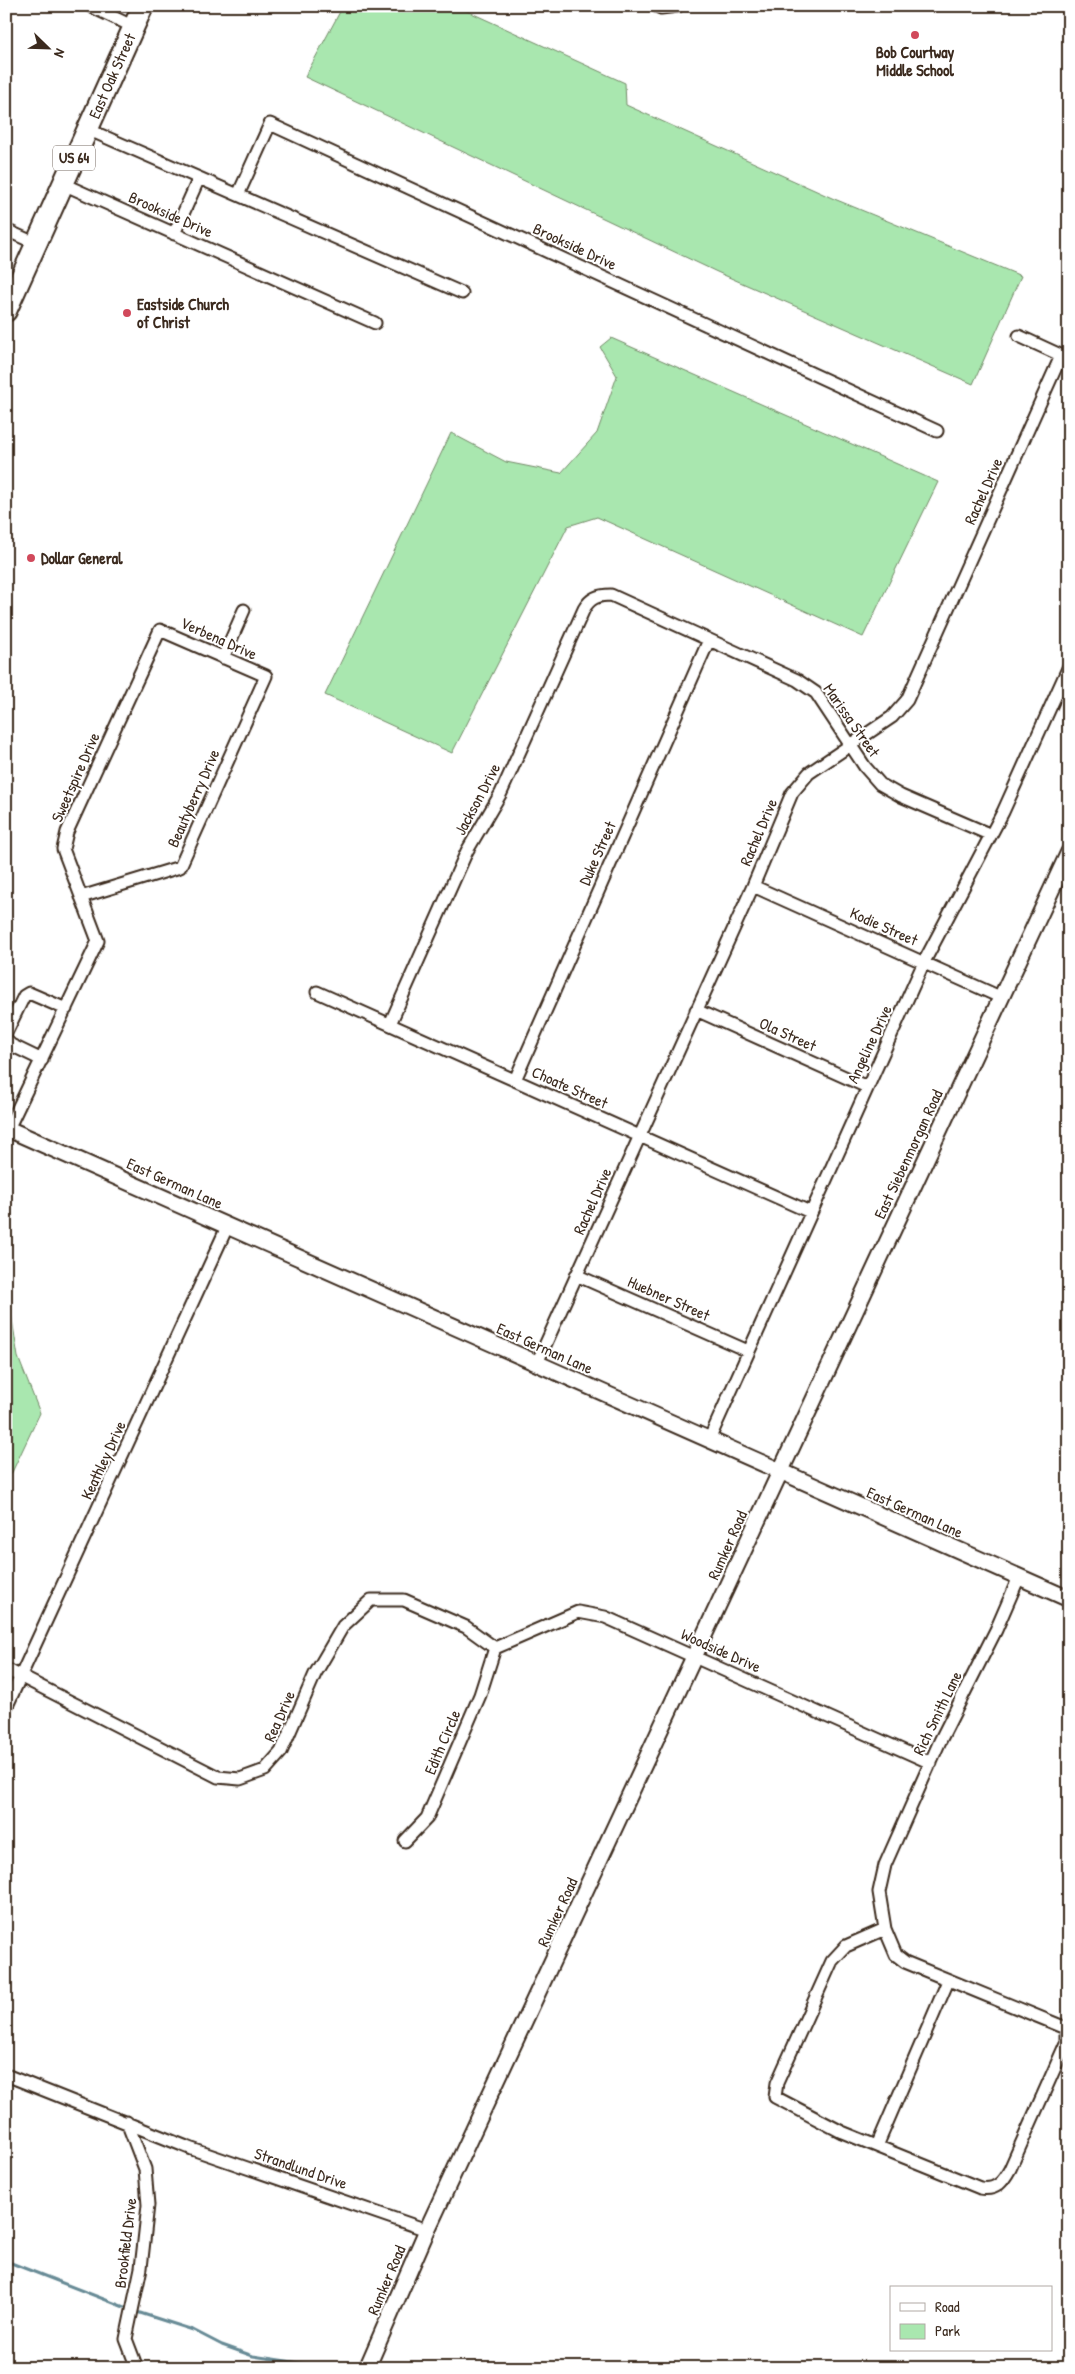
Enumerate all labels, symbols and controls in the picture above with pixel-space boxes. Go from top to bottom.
north arrow [22,22,72,72]
street label: East Oak Street [83,29,141,122]
marker: Bob Courtway Middle School [909,29,921,41]
place label: Bob Courtway Middle School [876,41,955,81]
text: N [50,46,71,61]
road number: US 64 [53,146,95,170]
street label: Brookside Drive [125,186,217,243]
street label: Brookside Drive [530,217,621,275]
place label: Eastside Church of Christ [137,293,229,333]
marker: Eastside Church of Christ [121,307,133,319]
street label: Rachel Drive [959,454,1008,528]
place label: Dollar General [41,547,123,569]
marker: Dollar General [25,552,37,564]
street label: Verbena Drive [177,611,261,665]
street label: Marissa Street [819,679,886,762]
street label: Sweetspire Drive [45,728,105,825]
street label: Beautyberry Drive [162,745,225,851]
street label: Jackson Drive [449,759,505,839]
street label: Rachel Drive [734,795,782,869]
street label: Duke Street [573,817,621,889]
street label: Kodie Street [847,901,922,951]
street label: Angeline Drive [841,1001,897,1087]
street label: Ola Street [756,1012,820,1057]
street label: Choate Street [529,1060,612,1114]
street label: East Siebenmorgan Road [868,1086,948,1222]
street label: East German Lane [124,1152,227,1214]
street label: Rachel Drive [568,1164,617,1238]
street label: Huebner Street [625,1270,714,1326]
street label: East German Lane [494,1317,597,1379]
street label: Keathley Drive [75,1417,131,1503]
street label: East German Lane [864,1481,967,1543]
street label: Rumker Road [702,1507,752,1583]
street label: Woodside Drive [678,1623,765,1678]
street label: Rich Smith Lane [907,1667,967,1759]
street label: Rea Drive [258,1686,300,1745]
street label: Edith Circle [419,1706,466,1778]
street label: Rumker Road [531,1874,583,1950]
street label: Strandlund Drive [252,2142,351,2194]
street label: Brookfield Drive [109,2196,142,2289]
street label: Rumker Road [361,2242,411,2318]
legend [890,2286,1052,2352]
text: Road [935,2296,960,2317]
text: Park [935,2320,960,2341]

